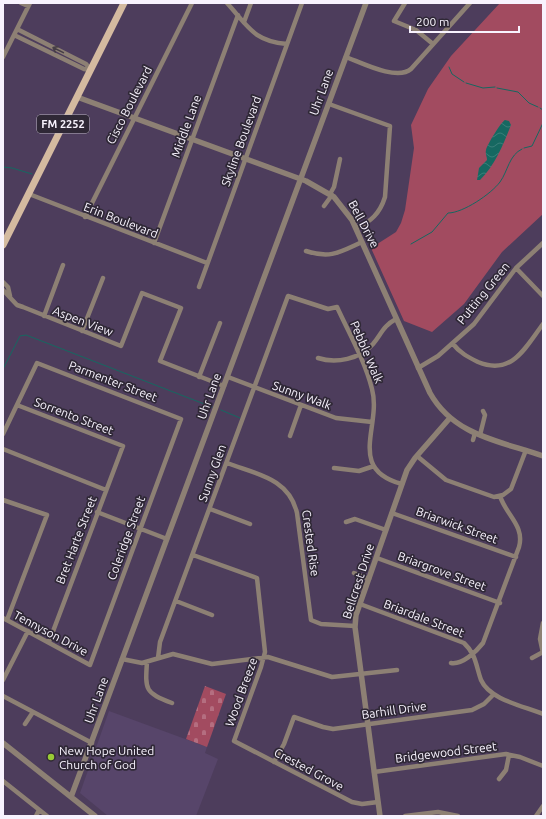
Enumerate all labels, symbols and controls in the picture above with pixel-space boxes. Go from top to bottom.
scale bar [410,8,519,34]
text: 200 m [416,15,449,28]
one-way arrow [52,46,64,53]
street label: Cisco Boulevard [104,64,154,146]
street label: Uhr Lane [307,67,335,117]
street label: Middle Lane [169,93,203,159]
street label: Skyline Boulevard [219,94,263,188]
road number: FM 2252 [37,115,89,133]
street label: Bell Drive [346,198,382,250]
street label: Erin Boulevard [82,200,160,240]
street label: Putting Green [454,260,512,326]
street label: Aspen View [51,304,116,339]
street label: Pebble Walk [348,319,386,385]
street label: Parmenter Street [67,358,159,404]
street label: Uhr Lane [195,371,223,421]
street label: Sunny Walk [271,378,333,412]
street label: Sorrento Street [33,395,116,437]
street label: Sunny Glen [196,443,228,503]
street label: Bret Harte Street [53,494,99,586]
street label: Coleridge Street [105,494,147,582]
street label: Briarwick Street [414,504,500,546]
street label: Crested Rise [300,509,322,577]
street label: Bellcrest Drive [340,542,376,620]
street label: Briargrove Street [396,549,488,593]
street label: Briardale Street [382,597,466,639]
street label: Tennyson Drive [12,608,90,658]
street label: Wood Breeze [223,656,259,728]
street label: Uhr Lane [82,675,110,725]
street label: Barhill Drive [361,699,427,721]
street label: Bridgewood Street [394,739,498,765]
place label: New Hope United Church of God [59,744,154,771]
street label: Crested Grove [272,745,346,793]
marker: New Hope United Church of God [46,752,56,762]

